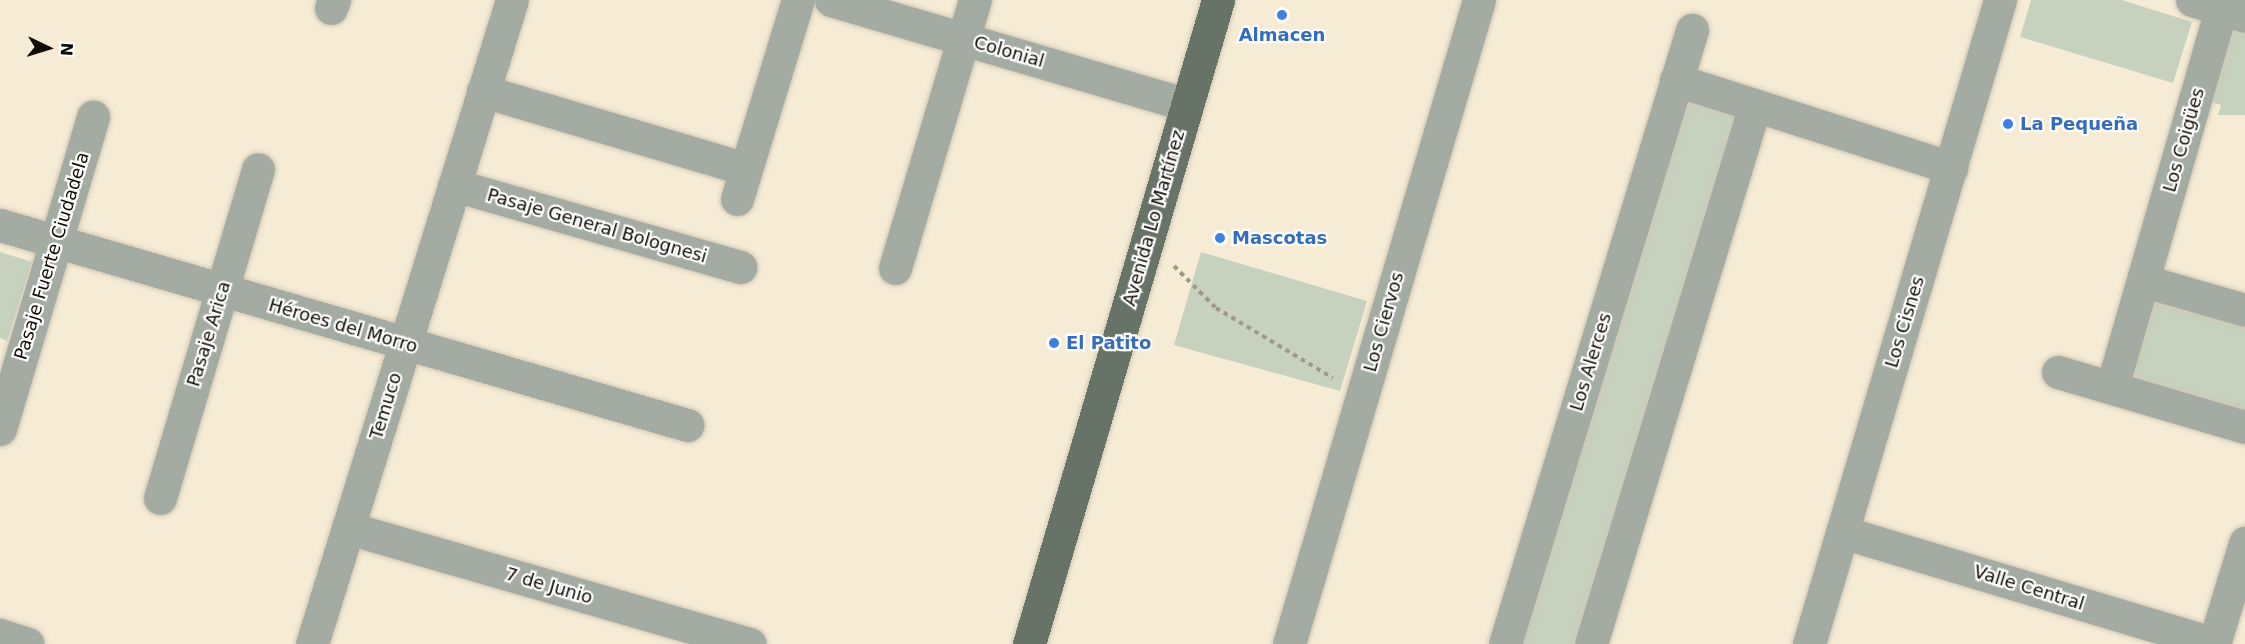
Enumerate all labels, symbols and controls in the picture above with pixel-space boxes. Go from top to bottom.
marker: Almacen [1275,8,1289,22]
north arrow [18,18,78,78]
place label: Almacen [1239,24,1325,46]
street label: Colonial [971,32,1047,72]
text: N [57,42,76,57]
street label: Los Coigües [2159,85,2209,195]
place label: La Pequeña [2020,113,2138,135]
marker: La Pequeña [2001,117,2015,131]
street label: Avenida Lo Martínez [1119,128,1189,308]
street label: Pasaje Fuerte Ciudadela [10,149,94,363]
street label: Pasaje General Bolognesi [485,184,709,268]
place label: Mascotas [1232,227,1327,249]
marker: Mascotas [1213,231,1227,245]
street label: Los Ciervos [1359,270,1409,374]
street label: Los Cisnes [1881,274,1929,370]
street label: Pasaje Arica [183,279,235,389]
street label: Héroes del Morro [266,294,420,358]
street label: Los Alerces [1566,310,1616,414]
place label: El Patito [1066,332,1151,354]
marker: El Patito [1047,336,1061,350]
street label: Temuco [366,370,406,442]
street label: Valle Central [1971,561,2087,615]
street label: 7 de Junio [503,563,595,609]

